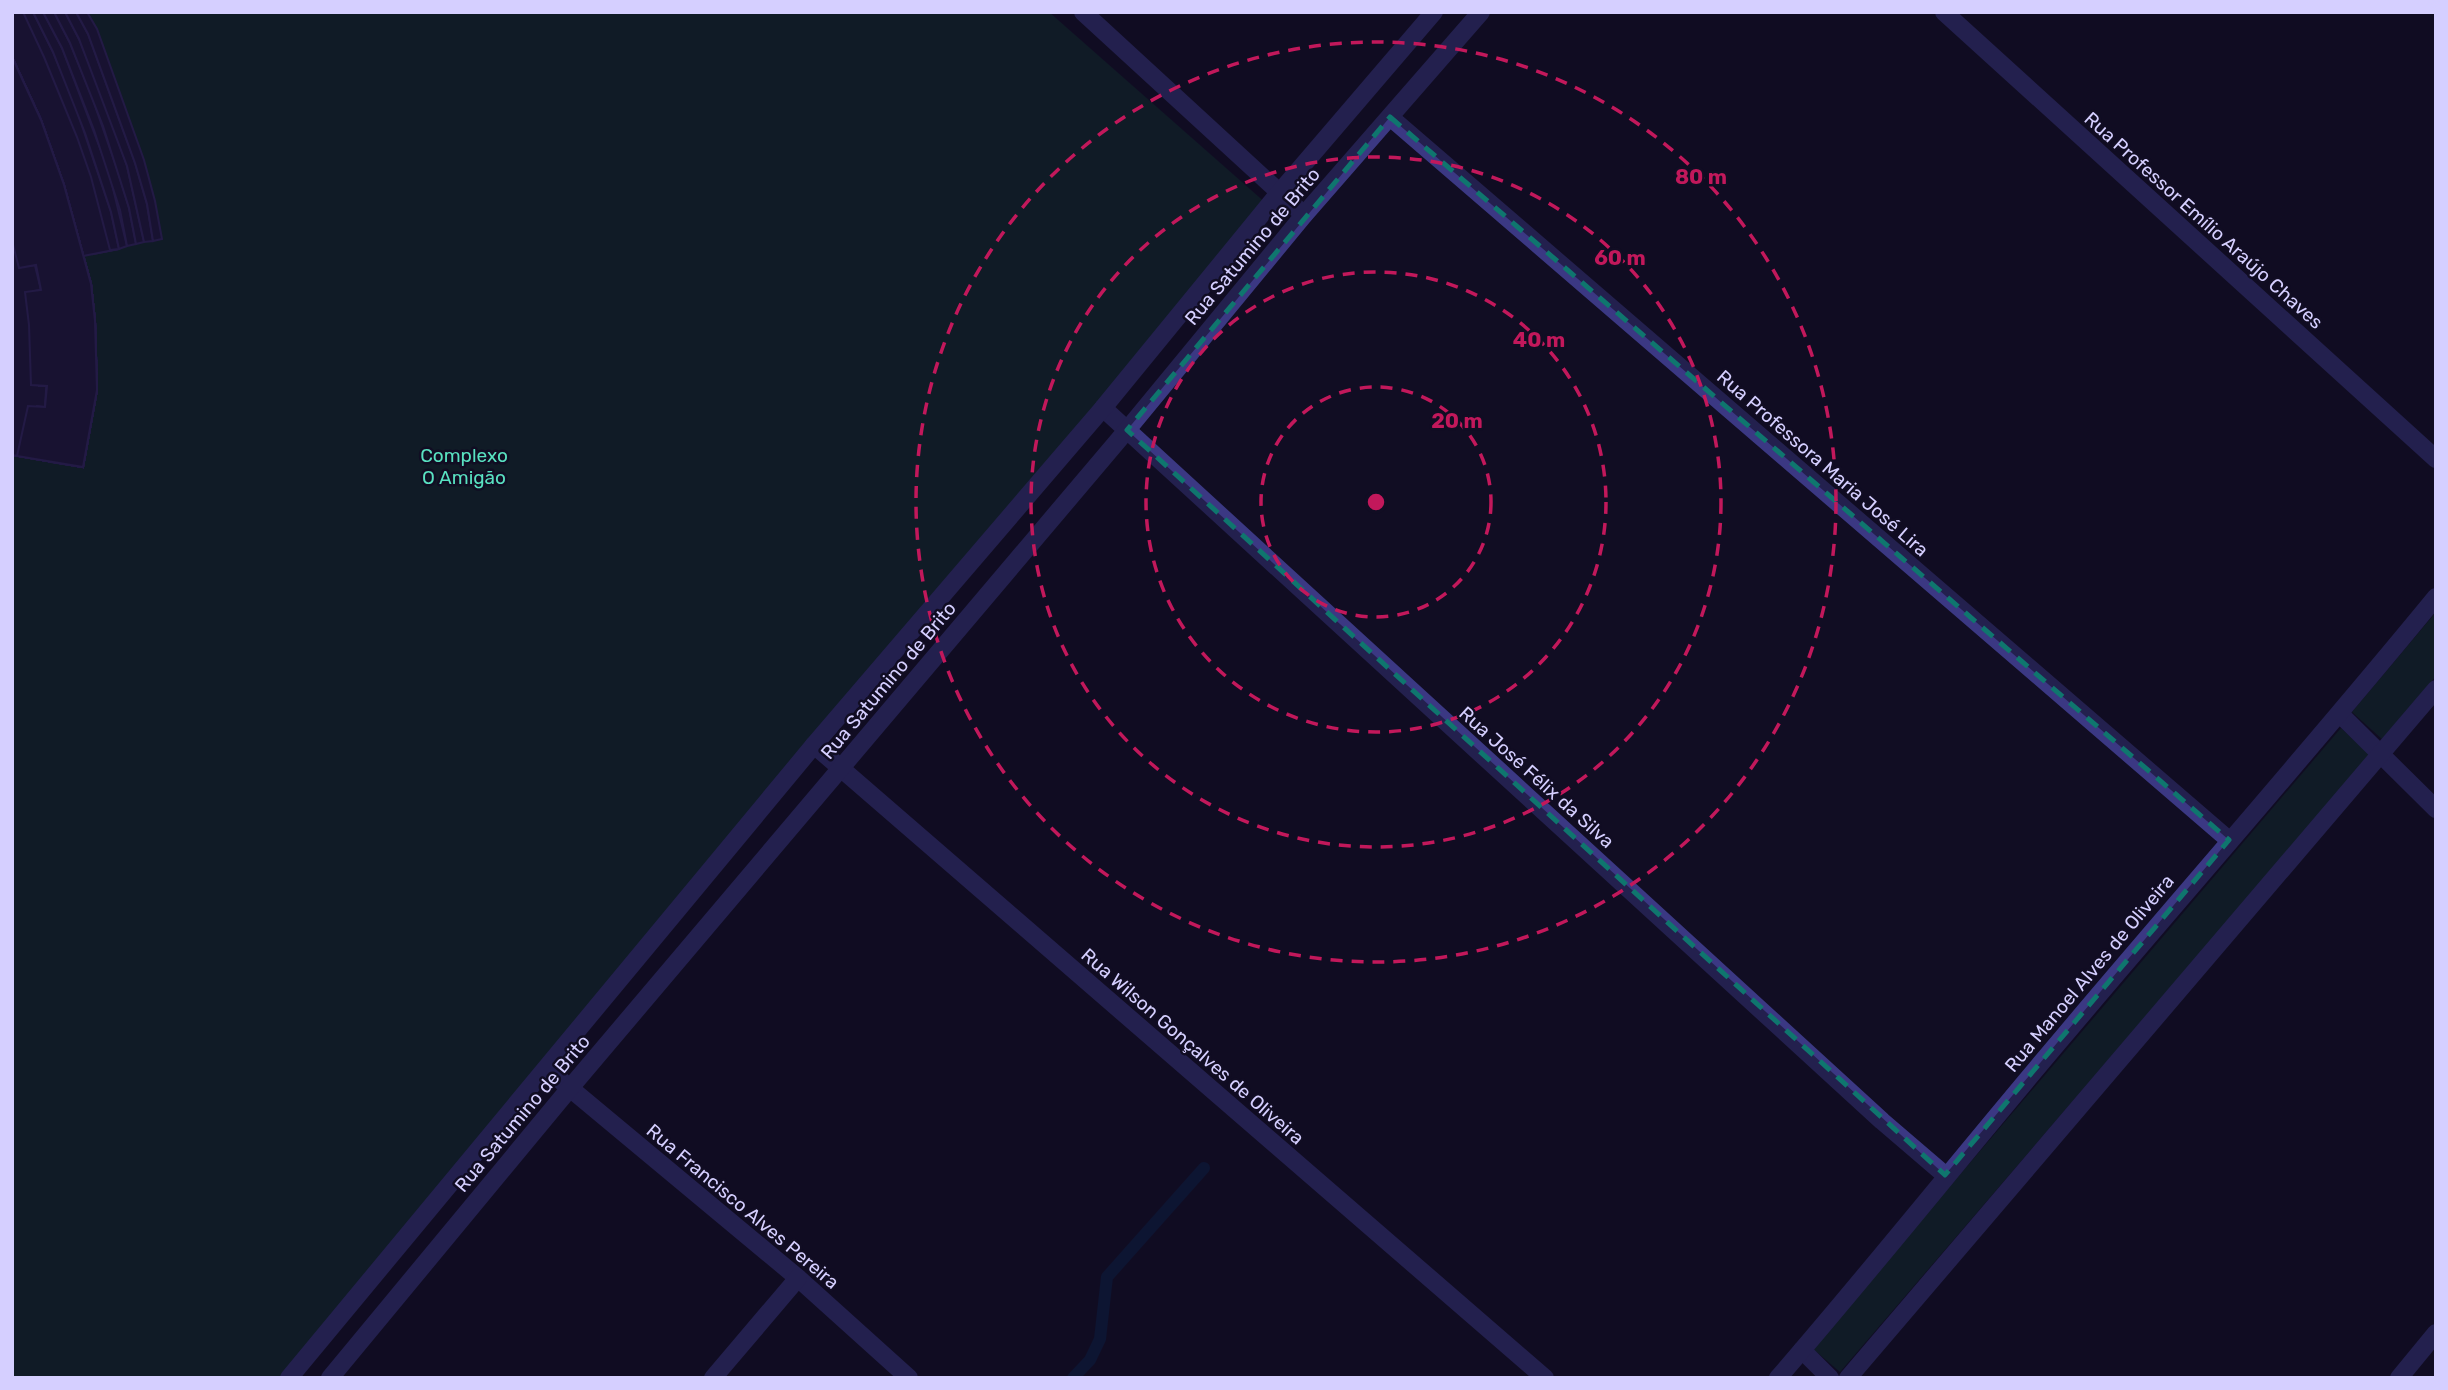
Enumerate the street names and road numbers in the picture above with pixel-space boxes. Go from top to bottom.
street label: Rua Professor Emílio Araújo Chaves [2080,107,2328,334]
street label: Rua Satumino de Brito [1180,163,1325,330]
street label: Rua Professora Maria José Lira [1712,365,1933,561]
street label: Rua Satumino de Brito [816,597,961,764]
street label: Rua José Félix da Silva [1454,702,1619,853]
street label: Rua Manoel Alves de Oliveira [2000,870,2179,1077]
street label: Rua Wilson Gonçalves de Oliveira [1077,943,1309,1149]
street label: Rua Satumino de Brito [450,1030,595,1197]
street label: Rua Francisco Alves Pereira [642,1119,844,1294]

